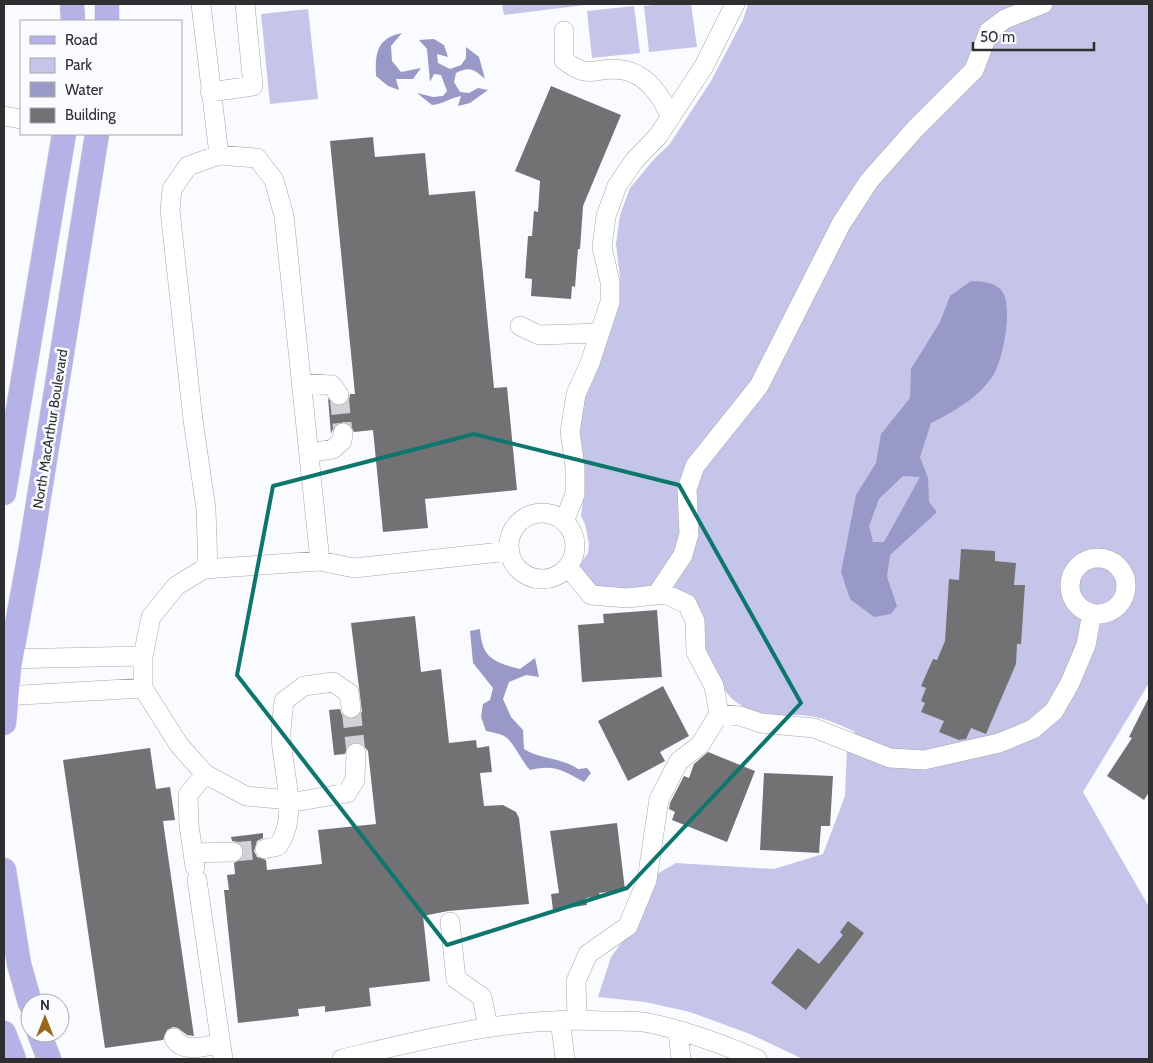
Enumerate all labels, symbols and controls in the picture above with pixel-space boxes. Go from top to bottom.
legend [20,20,182,135]
scale bar [973,20,1094,52]
text: 50 m [980,28,1015,46]
text: Road [65,31,98,49]
text: Park [65,56,92,74]
text: Water [65,81,103,99]
text: Building [65,106,116,124]
street label: North MacArthur Boulevard [29,348,71,510]
north arrow [20,993,70,1043]
text: N [40,996,50,1014]

